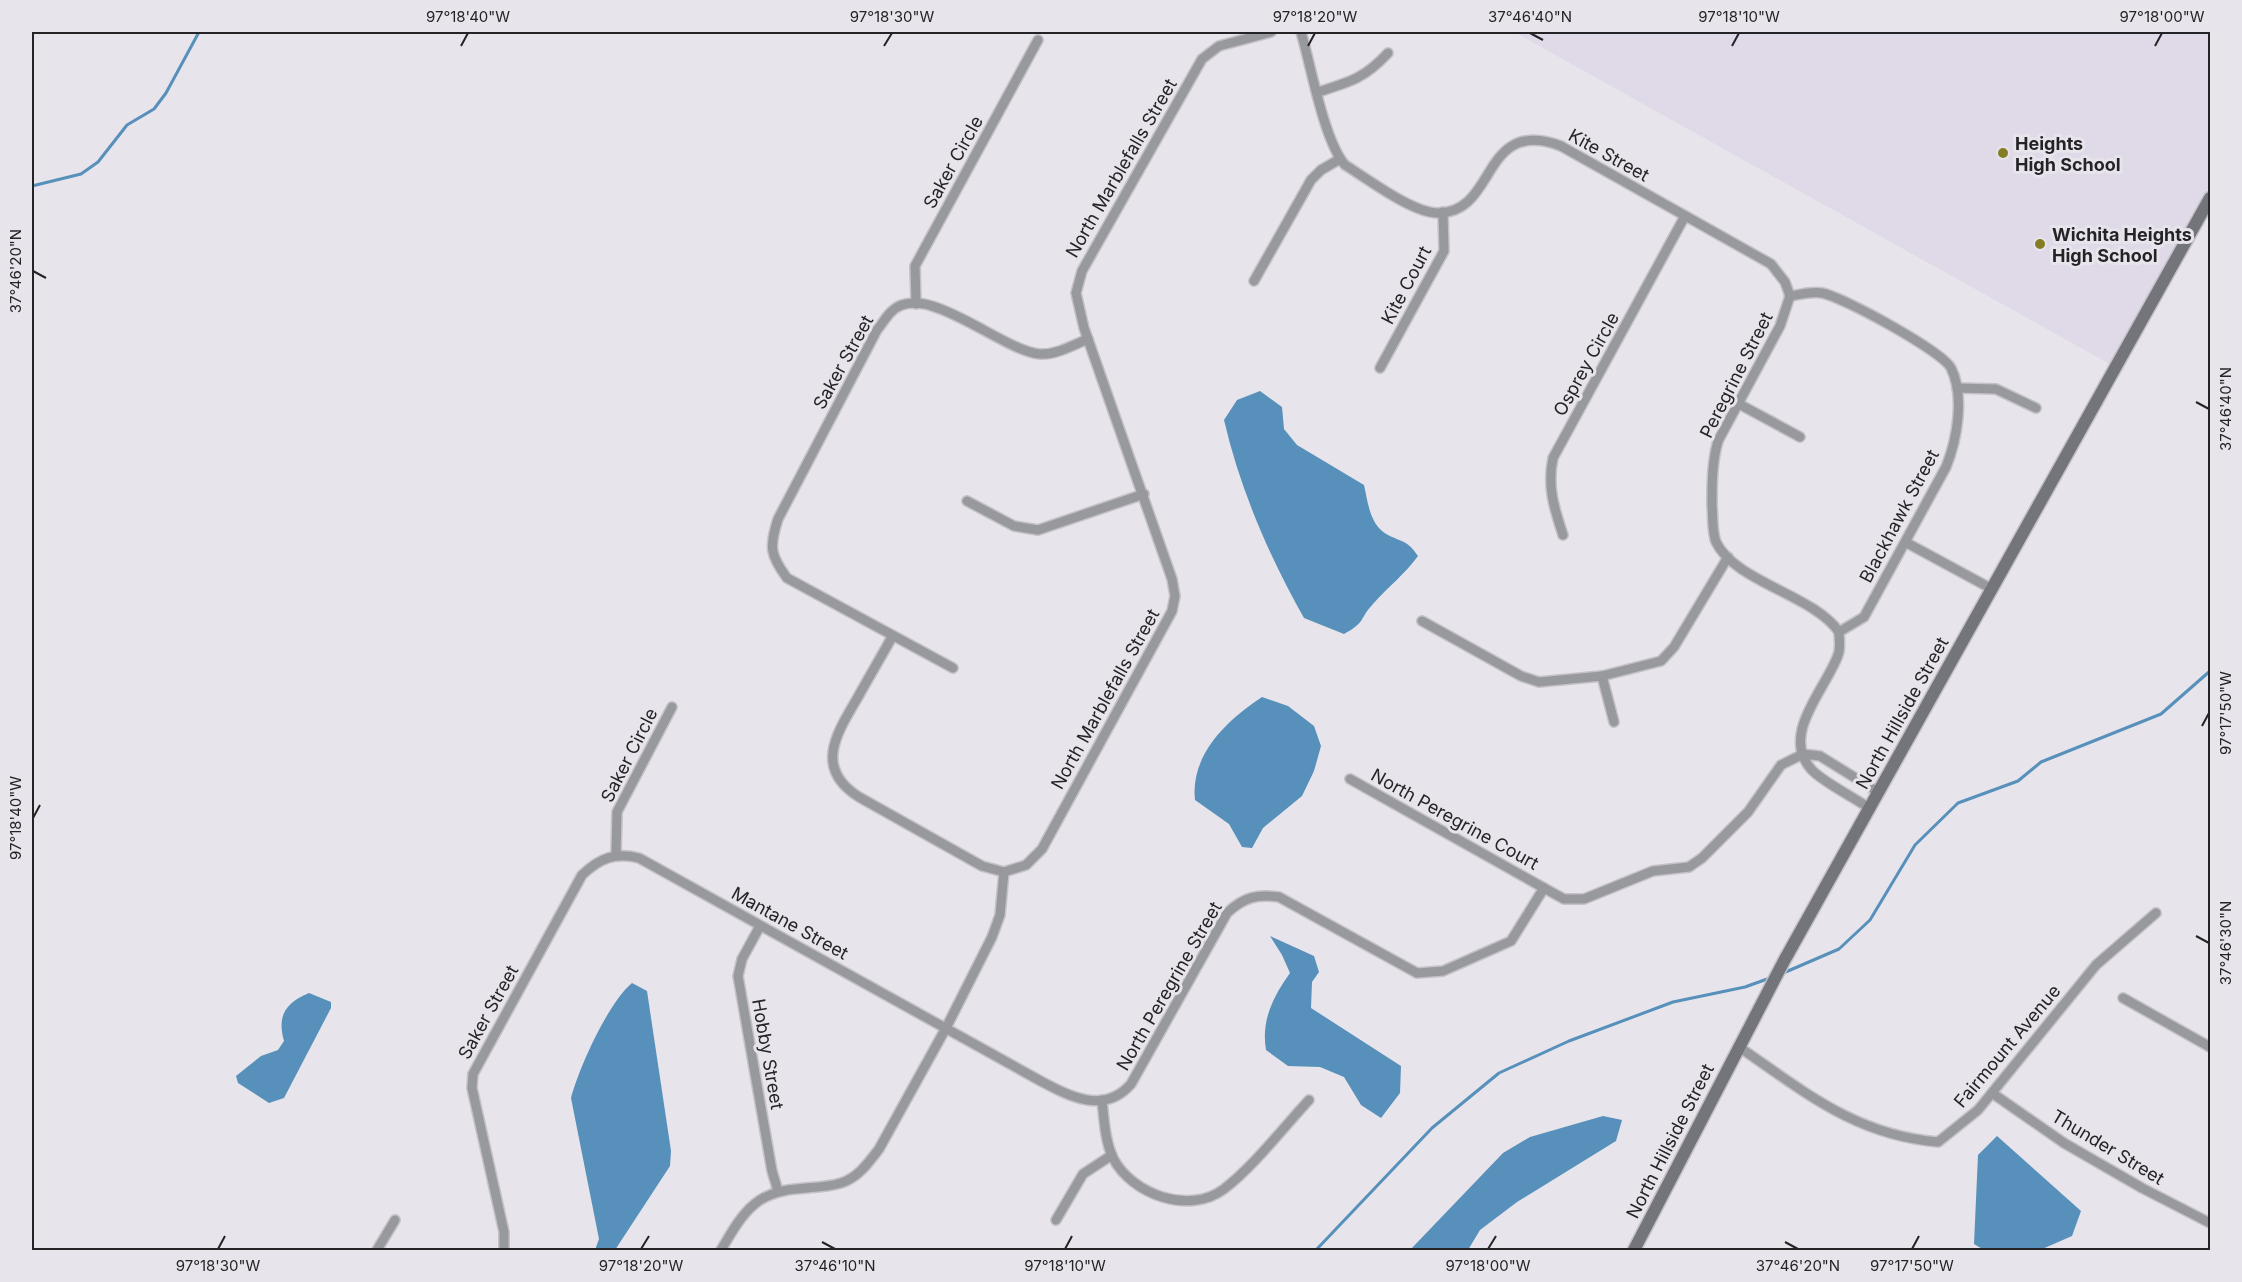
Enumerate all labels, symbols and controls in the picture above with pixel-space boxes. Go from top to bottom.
text: 97°18'40"W [426,7,510,26]
text: 97°18'30"W [850,7,935,26]
text: 97°18'20"W [1273,7,1358,26]
text: 37°46'40"N [1488,7,1572,26]
text: 97°18'10"W [1698,7,1780,26]
text: 97°18'00"W [2120,7,2205,26]
street label: North Marblefalls Street [1061,75,1181,261]
street label: Saker Circle [919,112,987,212]
street label: Kite Street [1565,124,1653,186]
place label: Heights High School [2015,133,2121,175]
marker: Heights High School [1996,146,2010,160]
place label: Wichita Heights High School [2052,224,2192,266]
text: 37°46'20"N [6,229,25,313]
marker: Wichita Heights High School [2033,237,2047,251]
street label: Kite Court [1377,242,1435,328]
street label: Osprey Circle [1549,309,1623,419]
street label: Peregrine Street [1695,309,1777,441]
street label: Saker Street [809,311,878,413]
text: 37°46'40"N [2216,367,2235,451]
street label: Blackhawk Street [1855,446,1943,586]
street label: North Marblefalls Street [1047,605,1163,793]
street label: North Hillside Street [1851,633,1953,793]
text: 97°17'50"W [2216,671,2235,755]
street label: Saker Circle [596,705,662,805]
street label: North Peregrine Court [1368,764,1542,874]
text: 97°18'40"W [6,776,25,860]
street label: Mantane Street [728,882,852,964]
street label: North Peregrine Street [1112,898,1226,1074]
text: 37°46'30"N [2216,901,2235,985]
street label: Saker Street [454,961,523,1063]
street label: Fairmount Avenue [1950,980,2064,1112]
street label: Hobby Street [748,997,788,1111]
street label: North Hillside Street [1622,1060,1718,1222]
street label: Thunder Street [2048,1105,2168,1189]
text: 97°18'30"W [176,1256,261,1275]
text: 97°18'20"W [599,1256,684,1275]
text: 37°46'10"N [794,1256,876,1275]
text: 97°18'10"W [1024,1256,1106,1275]
text: 97°18'00"W [1446,1256,1531,1275]
text: 37°46'20"N [1756,1256,1840,1275]
text: 97°17'50"W [1870,1256,1954,1275]

